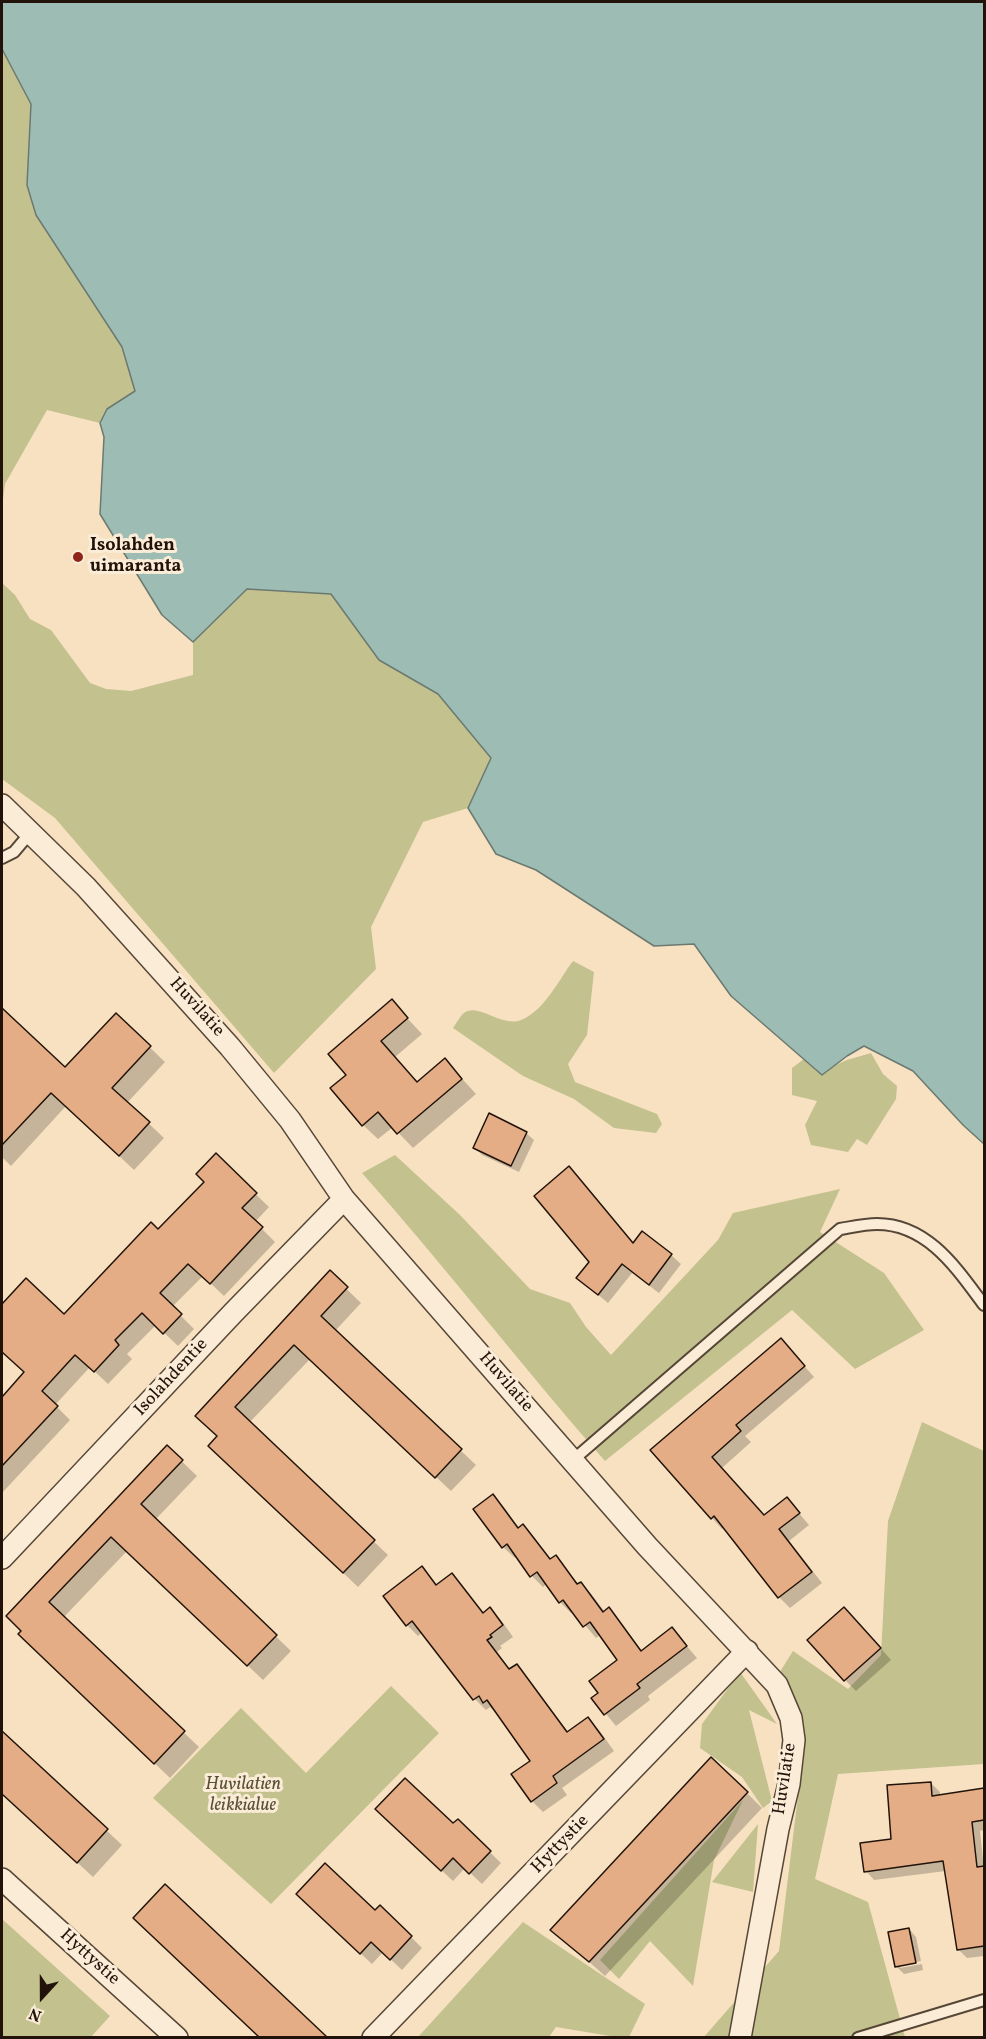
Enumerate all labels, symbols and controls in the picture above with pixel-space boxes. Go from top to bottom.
place label: Isolahden uimaranta [90,536,181,578]
marker: Isolahden uimaranta [71,550,85,564]
street label: Huvilatie [164,974,228,1042]
street label: Isolahdentie [131,1335,213,1421]
street label: Huvilatie [473,1349,537,1417]
street label: Huvilatie [770,1742,802,1816]
park label: Huvilatien leikkialue [205,1775,281,1818]
street label: Hyttystie [528,1811,594,1879]
street label: Hyttystie [54,1925,124,1991]
north arrow [12,1967,72,2027]
text: N [26,2001,45,2026]

